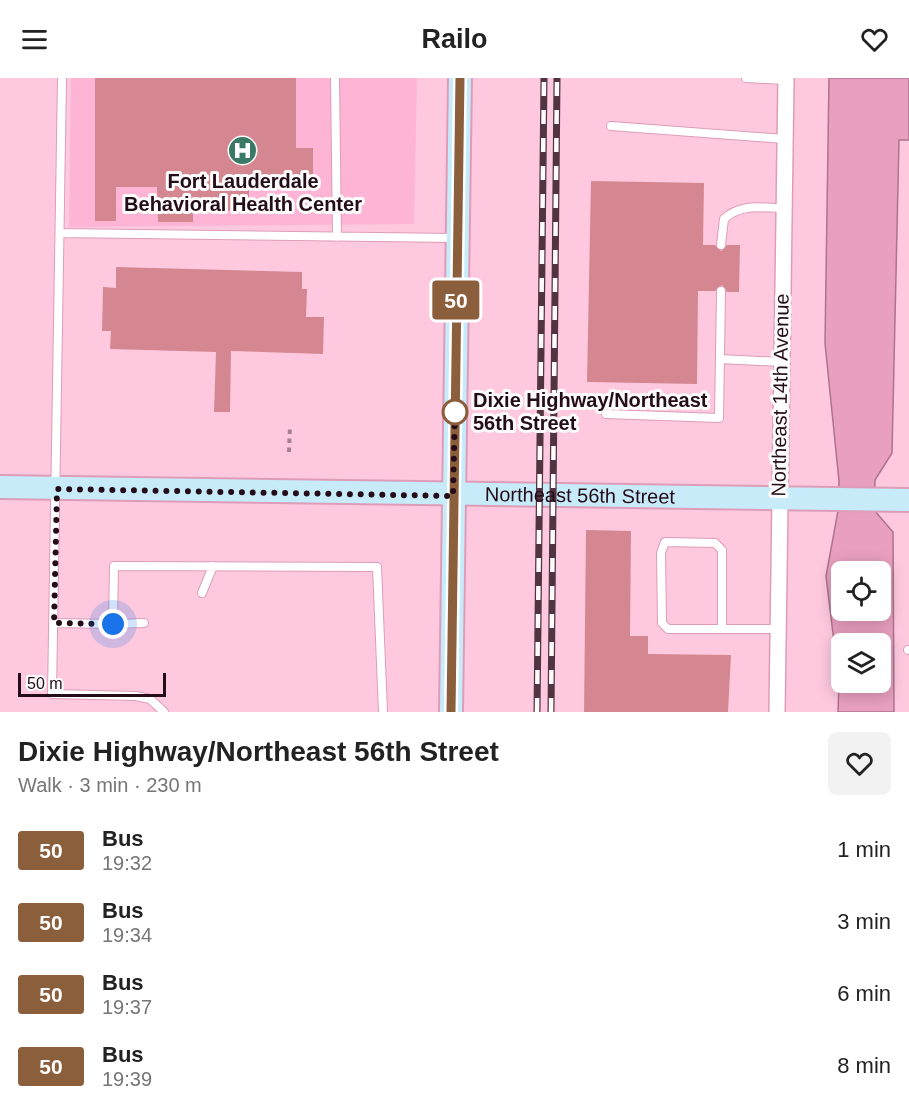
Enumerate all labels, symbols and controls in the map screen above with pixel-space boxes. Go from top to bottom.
icon: menu [18,23,51,56]
icon: heart [858,23,891,56]
text: Railo [421,24,488,54]
hospital icon: Fort Lauderdale Behavioral Health Center [227,135,259,167]
place label: Fort Lauderdale Behavioral Health Center [124,170,362,215]
line badge: 50 [429,280,483,320]
text: 50 [444,289,468,312]
street label: Northeast 14th Avenue [767,293,793,497]
place label: Dixie Highway/Northeast 56th Street [473,389,708,434]
marker: Dixie Highway/Northeast 56th Street [442,399,468,425]
street label: Northeast 56th Street [485,483,676,508]
map controls [831,561,891,693]
button: locate [831,561,891,621]
your location [98,609,128,639]
button: layers [831,633,891,693]
scale bar [18,670,166,698]
text: 50 m [27,675,63,692]
button: heart [828,732,891,795]
text: Dixie Highway/Northeast 56th Street [18,736,499,767]
text: Walk · 3 min · 230 m [18,774,202,796]
text: Bus [102,826,144,851]
text: 1 min [837,837,891,862]
text: 50 [39,839,63,862]
text: 19:32 [102,852,152,874]
text: Bus [102,898,144,923]
text: 3 min [837,909,891,934]
text: 50 [39,911,63,934]
text: 19:34 [102,924,152,946]
text: Bus [102,970,144,995]
text: 6 min [837,981,891,1006]
text: 50 [39,983,63,1006]
text: 19:37 [102,996,152,1018]
text: Bus [102,1042,144,1067]
text: 8 min [837,1053,891,1078]
text: 50 [39,1055,63,1078]
text: 19:39 [102,1068,152,1090]

